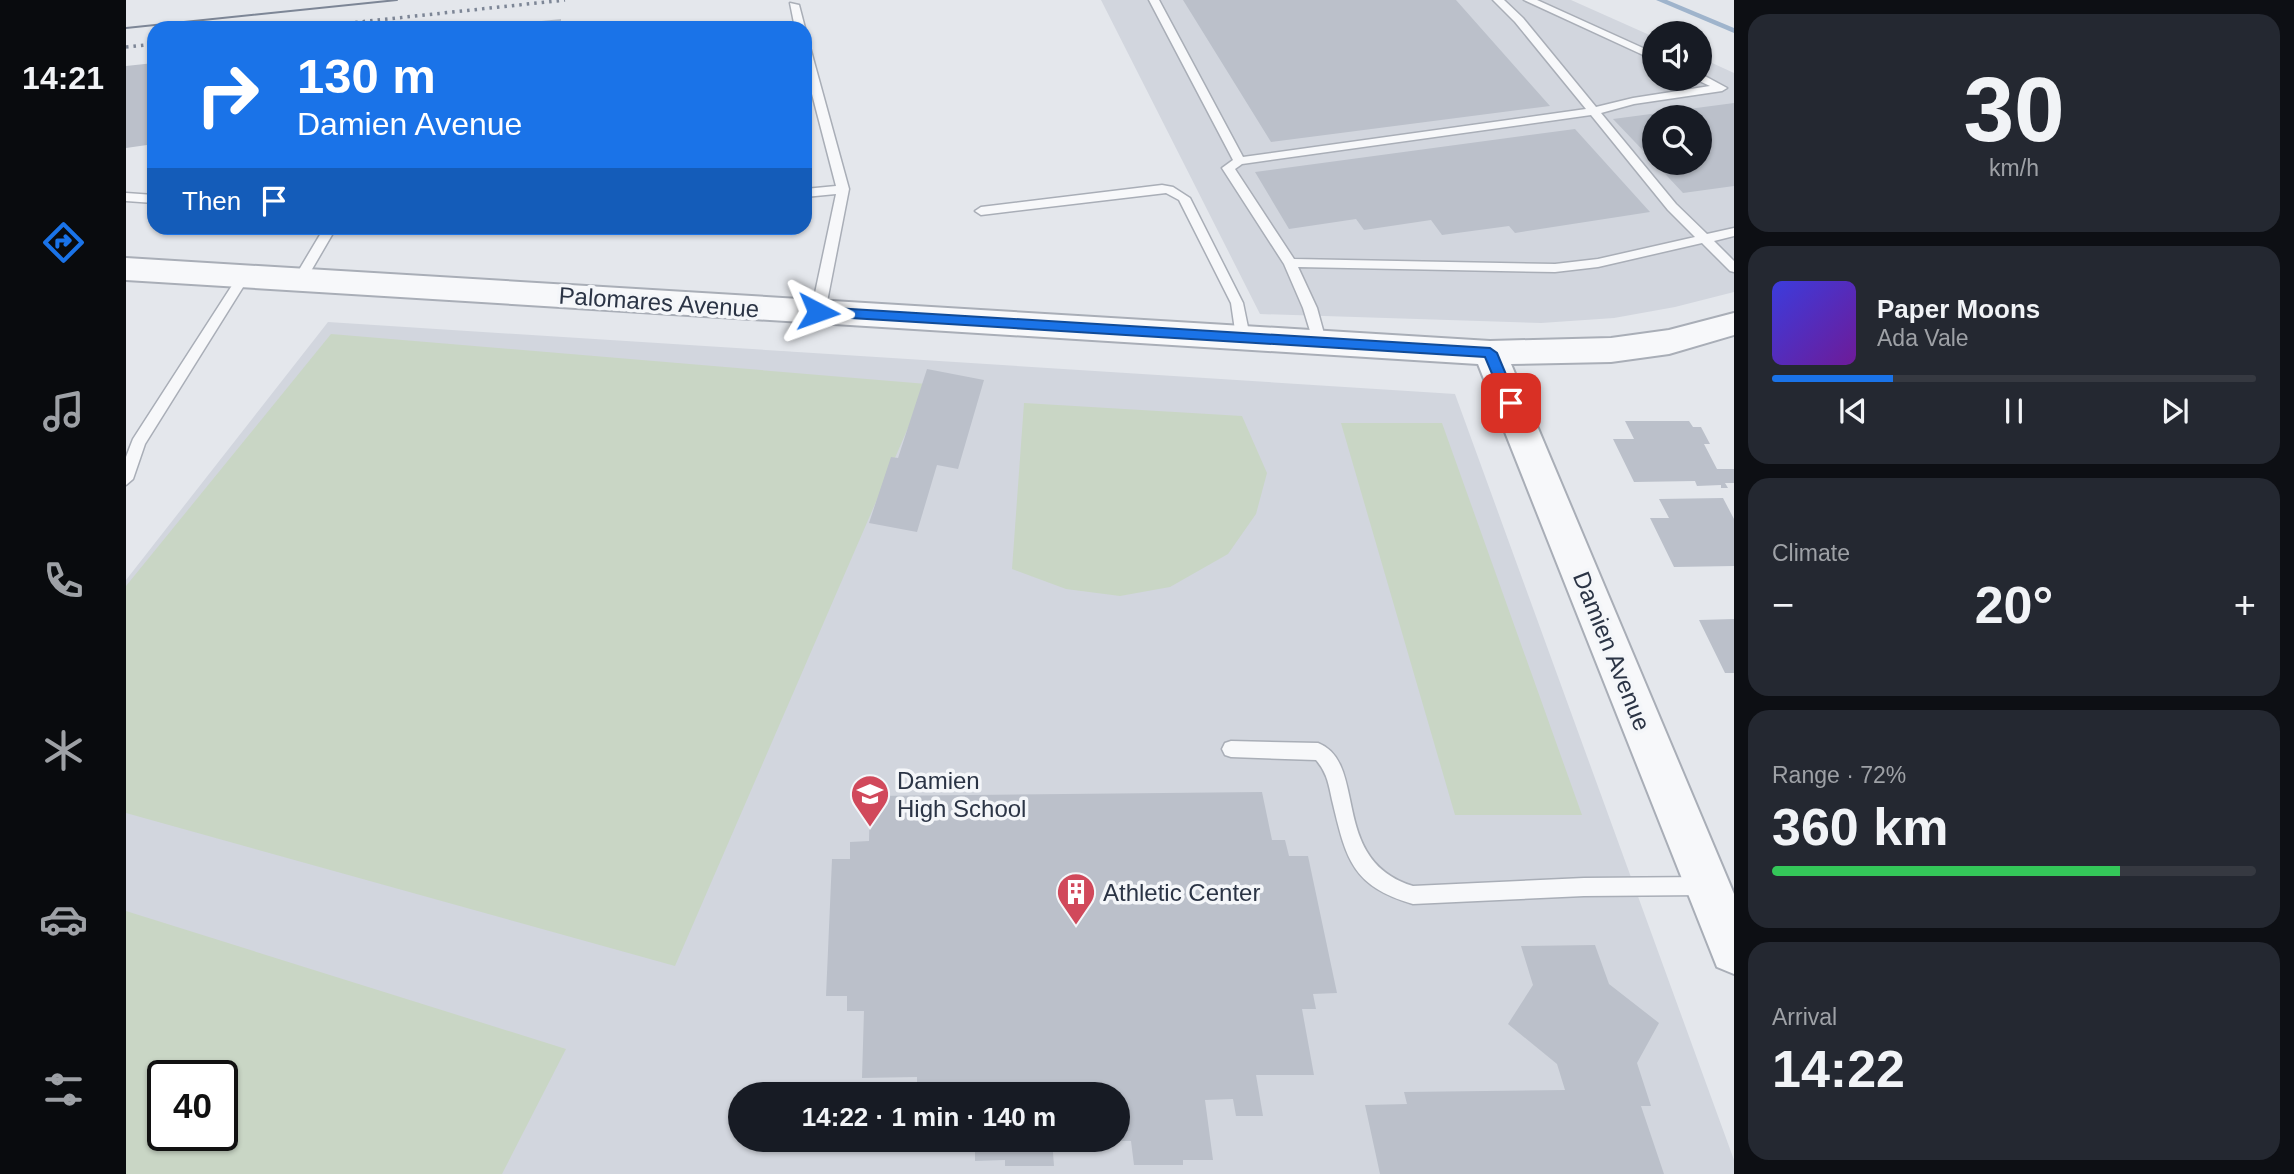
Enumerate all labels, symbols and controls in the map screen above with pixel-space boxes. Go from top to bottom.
map controls [1642,21,1712,175]
button: sound [1642,21,1712,91]
icon: right [182,49,273,140]
text: 130 m [297,49,436,103]
text: 30 [1963,59,2065,160]
text: 14:21 [22,60,104,96]
button: search [1642,105,1712,175]
text: Damien Avenue [297,106,522,142]
text: km/h [1989,155,2039,181]
icon: arrive [255,182,293,220]
text: Then [182,186,241,216]
icon: directions [39,218,88,267]
position arrow [781,275,855,349]
street label: Palomares Avenue [558,282,760,322]
text: Paper Moons [1877,294,2040,324]
text: Ada Vale [1877,325,1969,351]
pin [1481,373,1541,433]
icon: arrive [1492,384,1530,422]
icon: music [39,387,88,436]
icon: previous [1834,392,1872,430]
icon: pause [1995,392,2033,430]
icon: next [2156,392,2194,430]
text: Climate [1772,540,1850,566]
icon: phone [39,556,88,605]
street label: Damien Avenue [1568,568,1656,734]
text: 20° [1975,576,2053,634]
text: − [1772,584,1794,626]
text: + [2234,584,2256,626]
icon: climate [39,726,88,775]
text: Range · 72% [1772,762,1906,788]
place label: Damien High School [897,767,1026,822]
school or university icon: Damien High School [849,773,891,828]
text: 360 km [1772,798,1948,856]
building icon: Athletic Center [1055,871,1097,926]
place label: Athletic Center [1103,879,1260,906]
icon: car [39,895,88,944]
text: Arrival [1772,1004,1837,1030]
text: 14:22 [1772,1040,1905,1098]
speed limit sign: 40 [147,1060,238,1151]
icon: filters [39,1065,88,1114]
text: 14:22 · 1 min · 140 m [802,1102,1056,1132]

